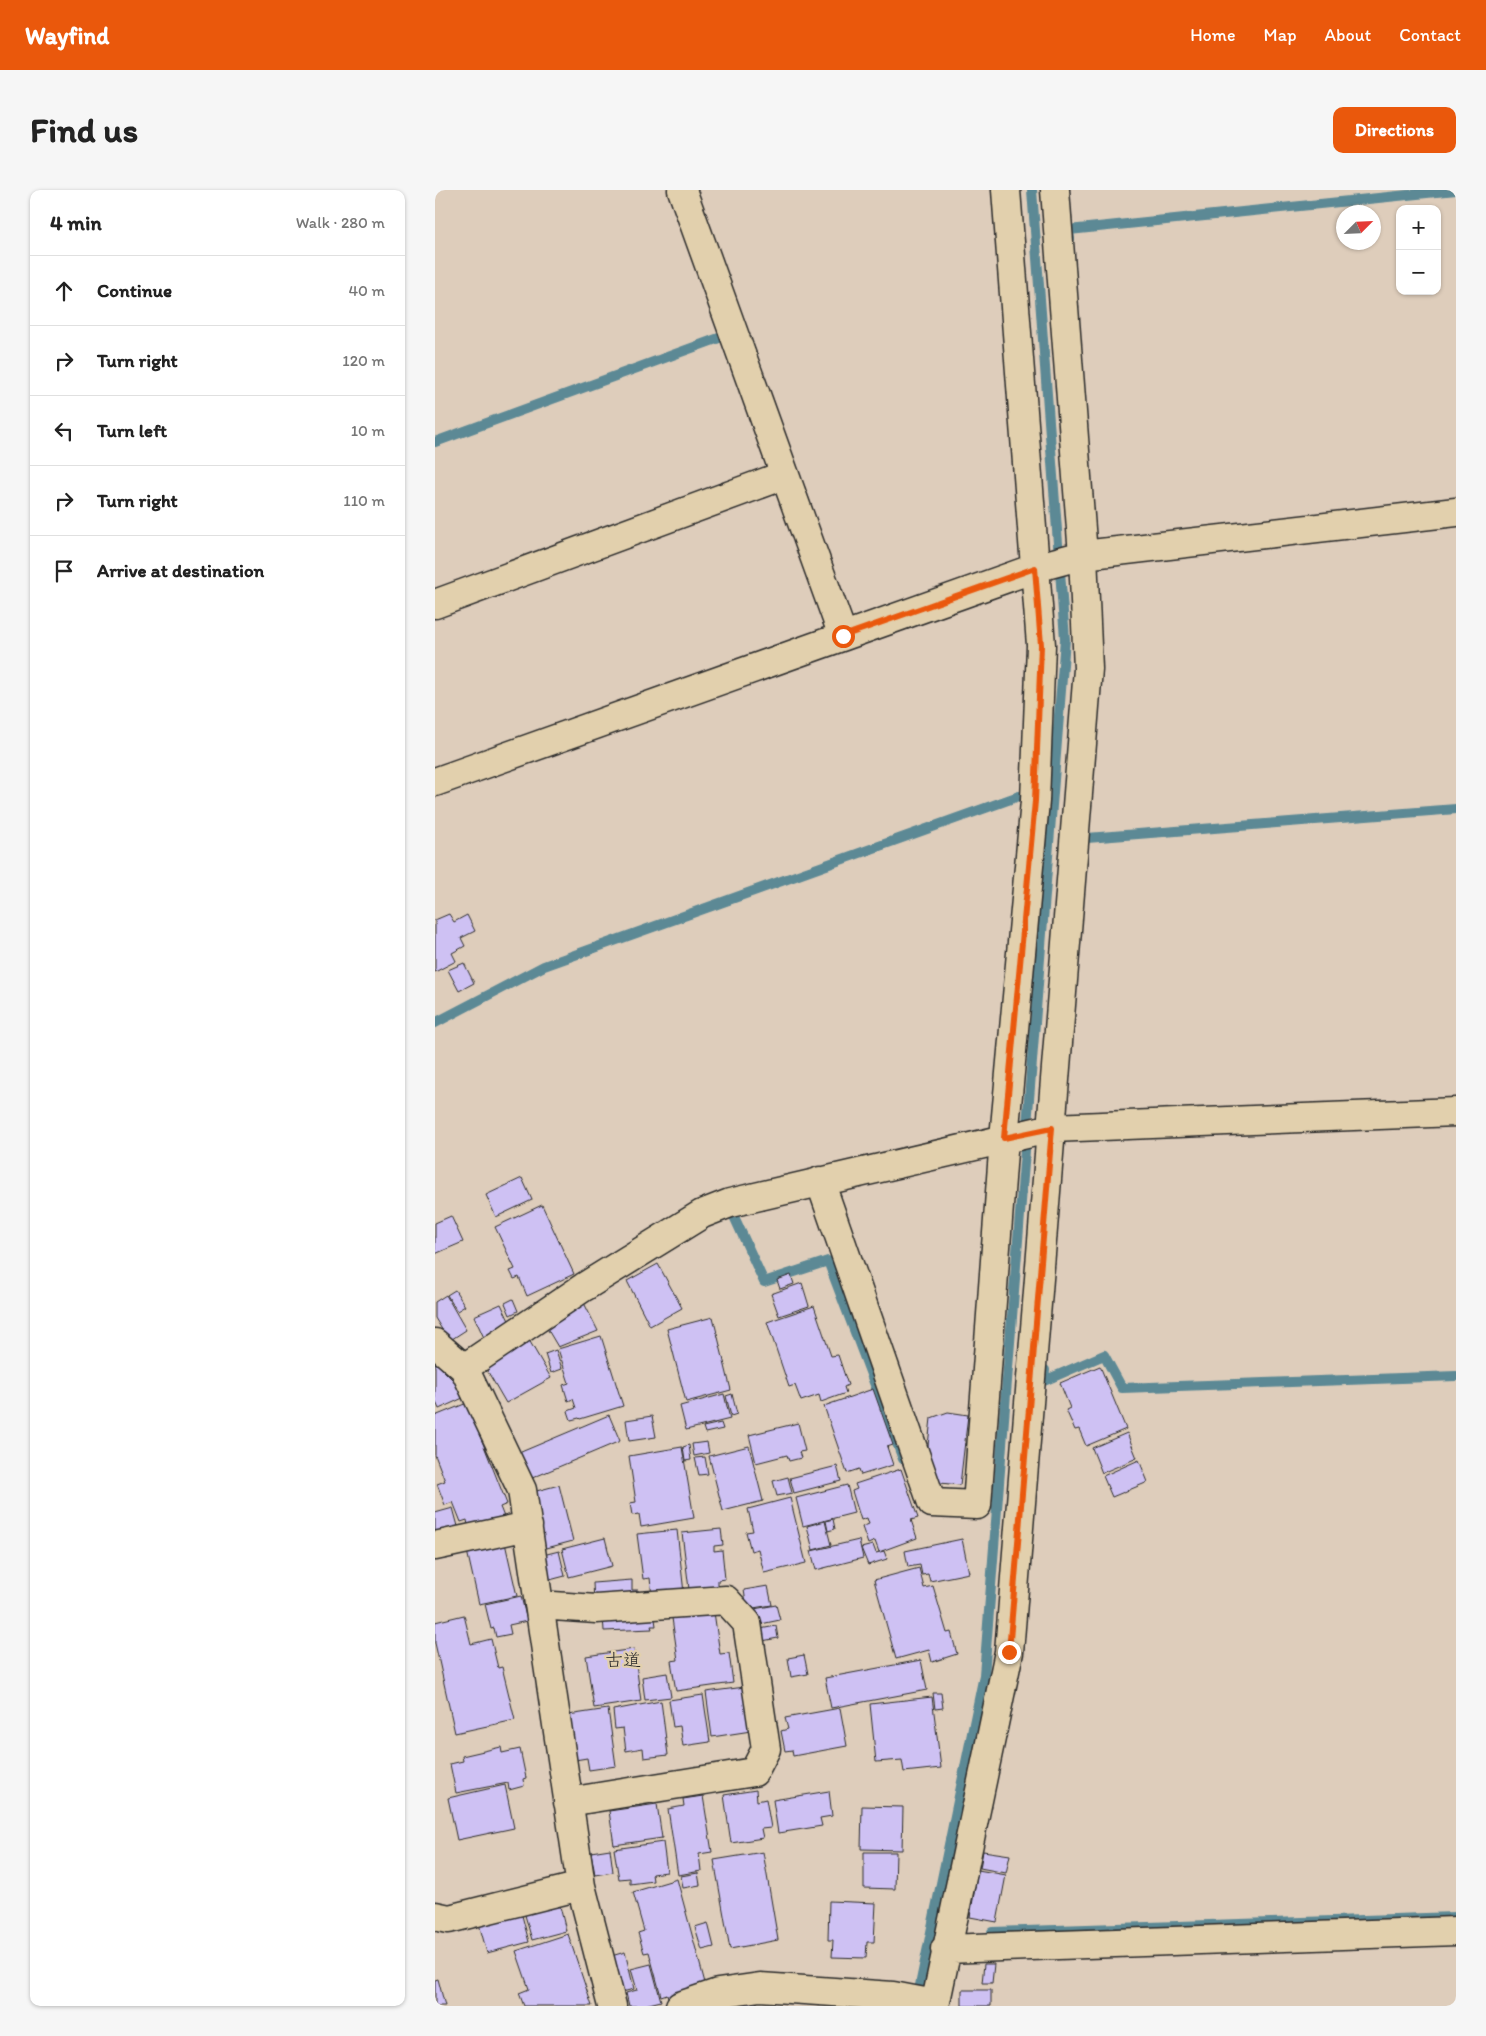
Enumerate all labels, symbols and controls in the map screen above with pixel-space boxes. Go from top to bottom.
text: Wayfind [25,21,109,50]
text: Home [1190,24,1236,46]
text: Map [1264,24,1297,46]
text: About [1325,24,1371,46]
text: Contact [1399,24,1461,46]
button: Directions [1333,107,1456,153]
text: Find us [30,109,138,151]
north arrow [1336,205,1381,250]
map controls [1396,205,1441,295]
button: + [1396,205,1441,250]
text: 4 min [50,210,102,235]
text: Walk · 280 m [296,213,385,232]
button: − [1396,250,1441,295]
icon: ahead [50,277,78,305]
text: Continue [97,279,172,302]
text: 40 m [348,281,385,300]
icon: right [50,347,78,375]
text: Turn right [97,349,178,372]
text: 120 m [342,351,385,370]
icon: left [50,417,78,445]
text: Turn left [97,419,167,442]
text: 10 m [351,421,385,440]
icon: right [50,487,78,515]
text: Turn right [97,489,178,512]
text: 110 m [343,491,385,510]
icon: arrive [50,557,78,585]
text: Arrive at destination [97,559,264,582]
route start [832,625,855,648]
route end [998,1641,1021,1664]
district label: 古道 [605,1649,641,1671]

